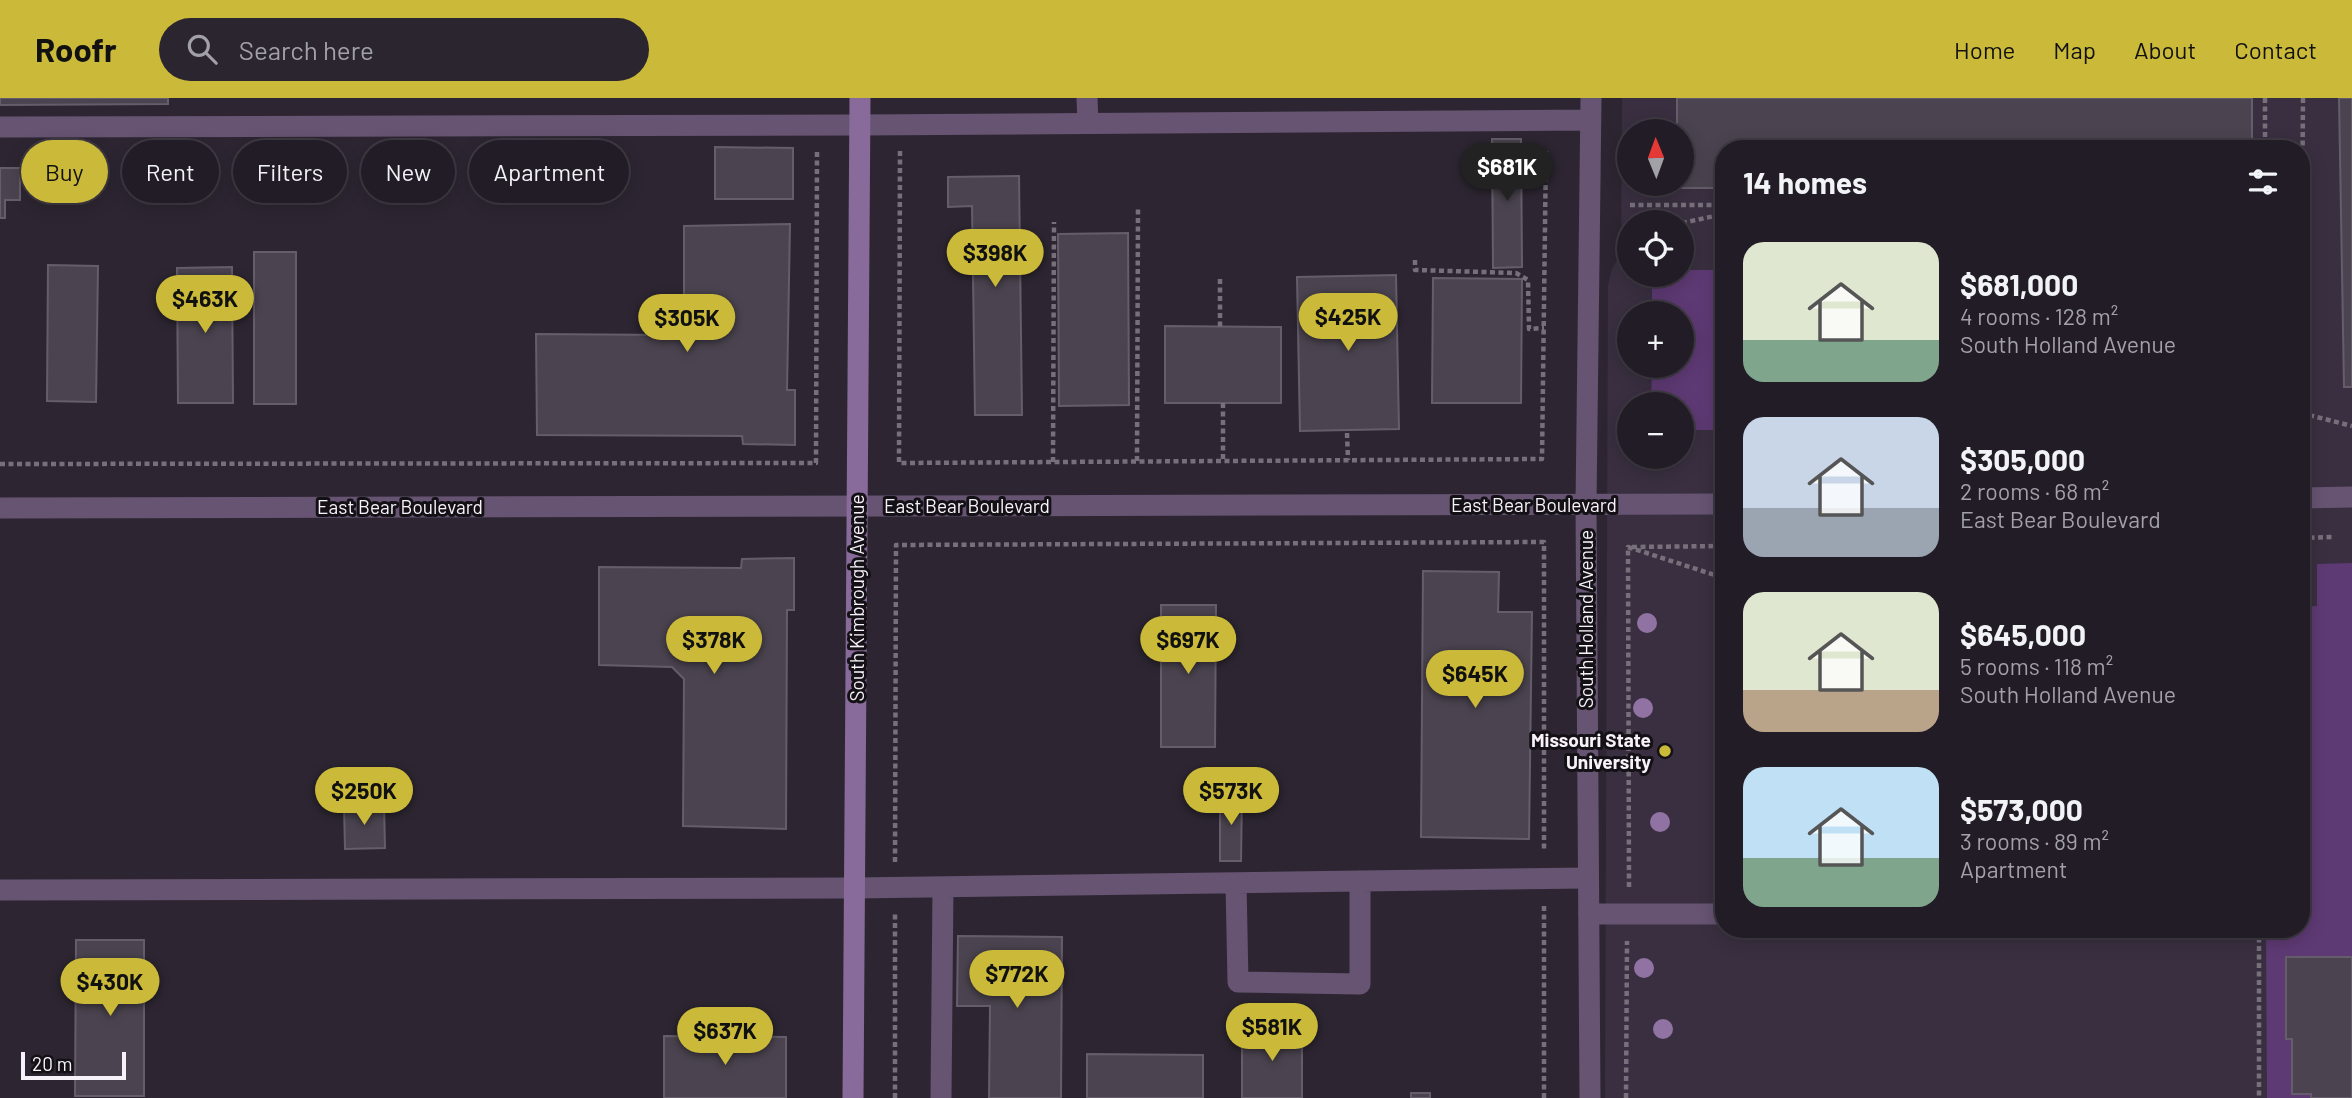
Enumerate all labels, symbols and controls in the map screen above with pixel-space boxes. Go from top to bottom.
search box [159,18,649,81]
text: Roofr [35,29,117,69]
icon: search [183,30,221,68]
text: Search here [239,34,374,65]
text: Home [1954,35,2015,64]
text: Map [2053,35,2096,64]
text: About [2134,35,2196,64]
text: Contact [2234,35,2317,64]
north arrow [1617,119,1694,196]
map controls [1617,119,1694,469]
chip: Buy [21,140,108,203]
chip: Rent [122,140,219,203]
chip: Filters [233,140,347,203]
chip: New [361,140,455,203]
chip: Apartment [469,140,629,203]
pin: $681K [1458,144,1556,203]
text: $681K [1477,152,1537,180]
icon: filters [2244,163,2282,201]
text: 14 homes [1743,164,1867,200]
button: locate [1617,210,1694,287]
pin: $398K [946,230,1044,289]
text: $398K [963,238,1027,266]
text: $681,000 [1960,266,2078,302]
icon: home [1799,270,1883,354]
pin: $463K [156,275,254,335]
text: $463K [172,284,238,312]
pin: $305K [638,294,736,354]
pin: $425K [1299,294,1397,353]
button: + [1617,301,1694,378]
text: $425K [1315,302,1381,330]
text: 4 rooms · 128 m² [1960,302,2118,330]
text: $305K [654,303,720,331]
text: South Holland Avenue [1960,330,2176,358]
button: − [1617,392,1694,469]
text: $305,000 [1960,441,2085,477]
icon: home [1799,445,1883,529]
text: 2 rooms · 68 m² [1960,477,2109,505]
street label: East Bear Boulevard [1451,493,1617,516]
street label: South Kimbrough Avenue [845,494,868,702]
street label: East Bear Boulevard [884,494,1050,517]
street label: East Bear Boulevard [317,495,483,518]
text: East Bear Boulevard [1960,505,2161,533]
street label: South Holland Avenue [1574,530,1597,708]
pin: $378K [665,616,763,676]
pin: $697K [1139,616,1237,676]
text: $645,000 [1960,616,2086,652]
icon: home [1799,620,1883,704]
text: $378K [682,625,746,653]
text: $697K [1156,625,1220,653]
pin: $645K [1426,650,1524,710]
text: 5 rooms · 118 m² [1960,652,2113,680]
text: $645K [1442,659,1508,687]
text: South Holland Avenue [1960,680,2176,708]
place label: Missouri State University [1531,728,1651,773]
marker: Missouri State University [1657,743,1673,759]
pin: $250K [315,768,413,827]
pin: $573K [1182,768,1280,827]
text: $250K [331,776,397,804]
text: $573K [1199,776,1263,804]
text: $573,000 [1960,791,2083,827]
icon: home [1799,795,1883,879]
text: 3 rooms · 89 m² [1960,827,2109,855]
text: Apartment [1960,855,2067,883]
pin: $772K [968,950,1066,1010]
pin: $430K [61,958,159,1018]
text: $772K [985,959,1049,987]
text: $430K [77,967,144,995]
pin: $581K [1223,1004,1321,1063]
pin: $637K [676,1007,774,1067]
text: $581K [1242,1012,1302,1040]
text: $637K [693,1016,757,1044]
scale bar [21,1049,126,1081]
text: 20 m [32,1052,72,1075]

